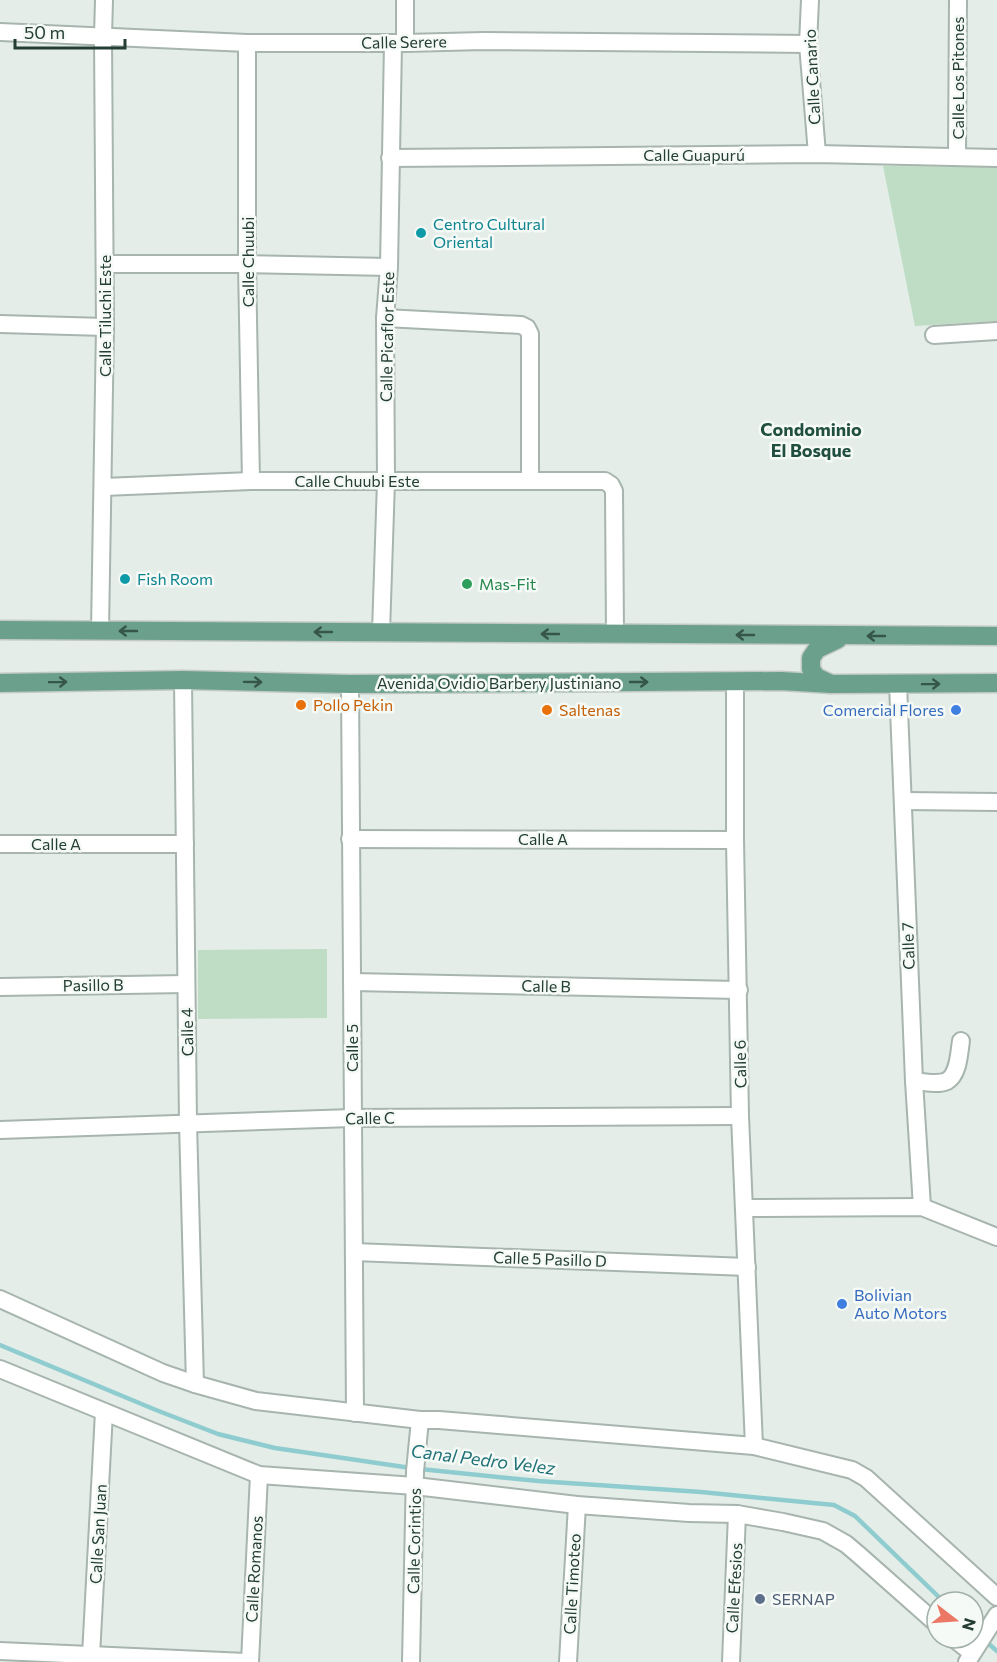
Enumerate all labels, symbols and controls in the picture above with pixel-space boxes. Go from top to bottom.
scale bar [15,12,124,50]
street label: Calle Los Pitones [948,17,967,139]
text: 50 m [24,21,65,43]
street label: Calle Canario [800,29,823,125]
street label: Calle Serere [361,31,447,52]
street label: Calle Guapurú [643,145,745,164]
place label: Centro Cultural Oriental [433,214,545,251]
street label: Calle Chuubi [238,217,257,307]
marker: Centro Cultural Oriental [414,226,428,240]
street label: Calle Tiluchi Este [95,255,114,377]
street label: Calle Picaflor Este [376,272,397,402]
district label: Condominio El Bosque [760,418,862,461]
street label: Calle Chuubi Este [294,471,420,490]
place label: Fish Room [137,569,213,588]
marker: Fish Room [118,572,132,586]
place label: Mas-Fit [479,574,537,593]
marker: Mas-Fit [460,577,474,591]
one-way arrow [118,625,138,637]
one-way arrow [313,626,333,638]
one-way arrow [540,628,560,639]
one-way arrow [735,629,755,641]
one-way arrow [866,630,886,642]
street label: Avenida Ovidio Barbery Justiniano [377,673,621,692]
one-way arrow [243,676,263,687]
one-way arrow [629,676,649,688]
one-way arrow [48,677,68,688]
one-way arrow [921,678,941,690]
place label: Pollo Pekin [313,695,393,714]
marker: Pollo Pekin [294,698,308,712]
place label: Saltenas [559,700,621,719]
place label: Comercial Flores [823,700,944,719]
marker: Saltenas [540,703,554,717]
marker: Comercial Flores [949,703,963,717]
street label: Calle A [518,829,568,848]
street label: Calle A [31,834,81,853]
street label: Calle 7 [897,922,918,970]
street label: Pasillo B [62,974,124,995]
street label: Calle B [521,976,571,995]
street label: Calle 4 [177,1007,196,1056]
street label: Calle 5 [342,1024,361,1072]
street label: Calle 6 [730,1040,749,1089]
street label: Calle C [345,1108,395,1127]
street label: Calle 5 Pasillo D [493,1247,607,1270]
place label: Bolivian Auto Motors [854,1285,947,1322]
marker: Bolivian Auto Motors [835,1297,849,1311]
water label: Canal Pedro Velez [410,1439,557,1479]
street label: Calle San Juan [85,1484,110,1584]
street label: Calle Corintios [403,1488,424,1594]
street label: Calle Romanos [241,1515,266,1623]
street label: Calle Timoteo [559,1533,584,1635]
street label: Calle Efesios [722,1542,745,1634]
place label: SERNAP [772,1589,835,1608]
north arrow [925,1590,985,1650]
marker: SERNAP [753,1592,767,1606]
text: N [959,1616,981,1633]

